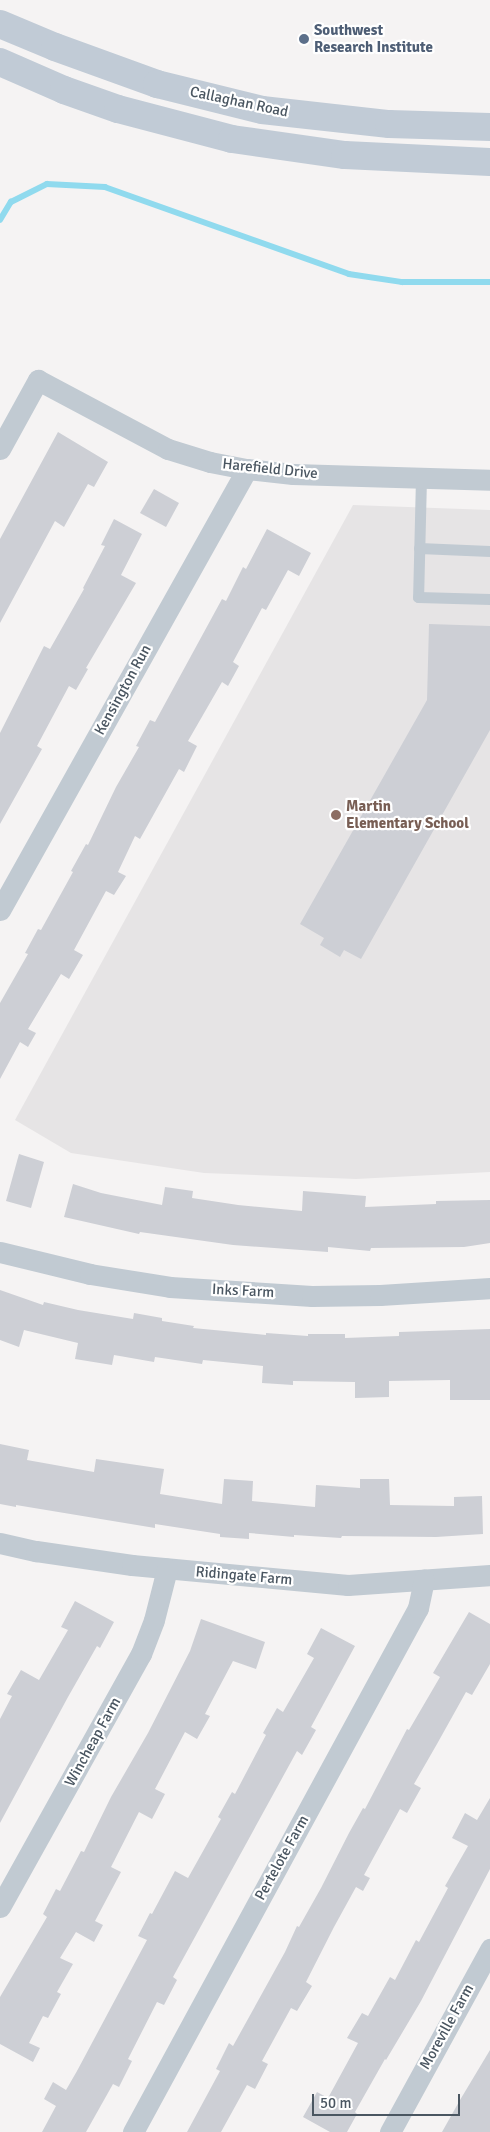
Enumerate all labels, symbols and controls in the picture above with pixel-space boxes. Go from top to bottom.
place label: Southwest Research Institute [314,21,433,56]
marker: Southwest Research Institute [298,33,310,45]
street label: Callaghan Road [188,83,290,121]
street label: Harefield Drive [221,455,319,483]
street label: Kensington Run [91,642,155,738]
place label: Martin Elementary School [346,797,469,832]
marker: Martin Elementary School [330,809,342,821]
street label: Inks Farm [211,1280,275,1302]
street label: Ridingate Farm [195,1563,293,1589]
street label: Wincheap Farm [61,1694,125,1790]
street label: Pertelote Farm [251,1812,313,1904]
street label: Moreville Farm [416,1981,478,2073]
scale bar [315,2084,462,2116]
text: 50 m [320,2094,351,2112]

